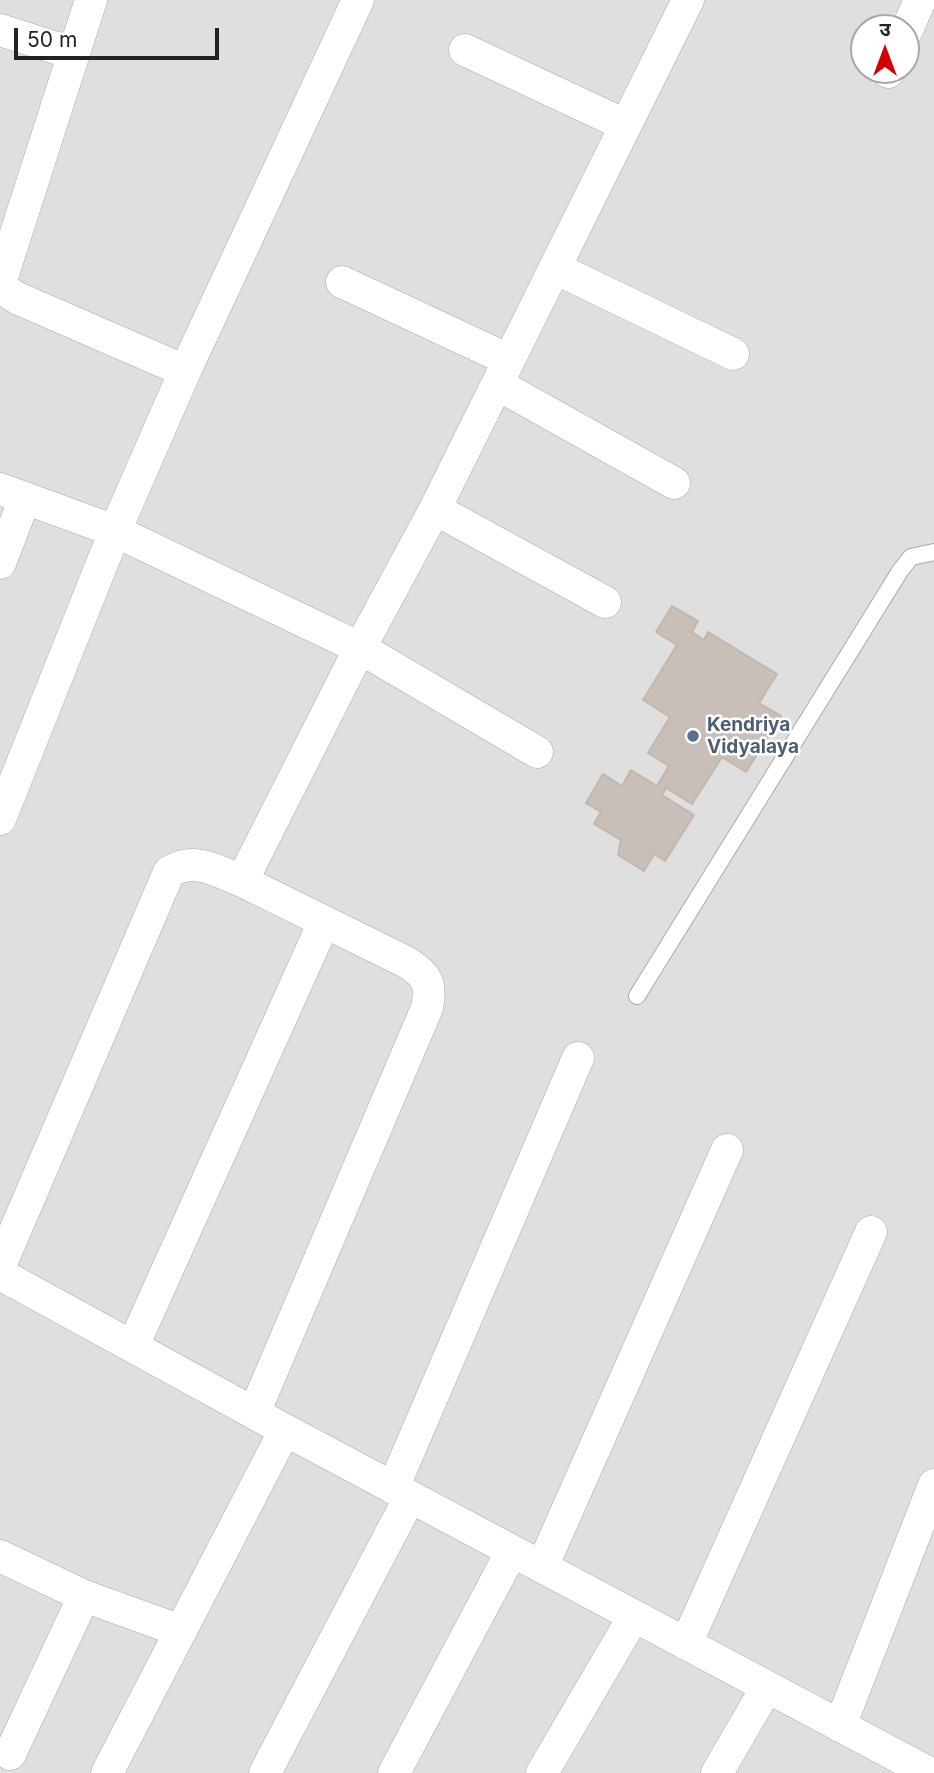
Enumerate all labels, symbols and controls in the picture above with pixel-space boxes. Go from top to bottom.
scale bar [18,14,222,58]
north arrow [850,14,920,84]
text: उ [879,18,891,41]
text: 50 m [27,27,77,52]
place label: Kendriya Vidyalaya [707,714,799,758]
marker: Kendriya Vidyalaya [685,728,701,744]

